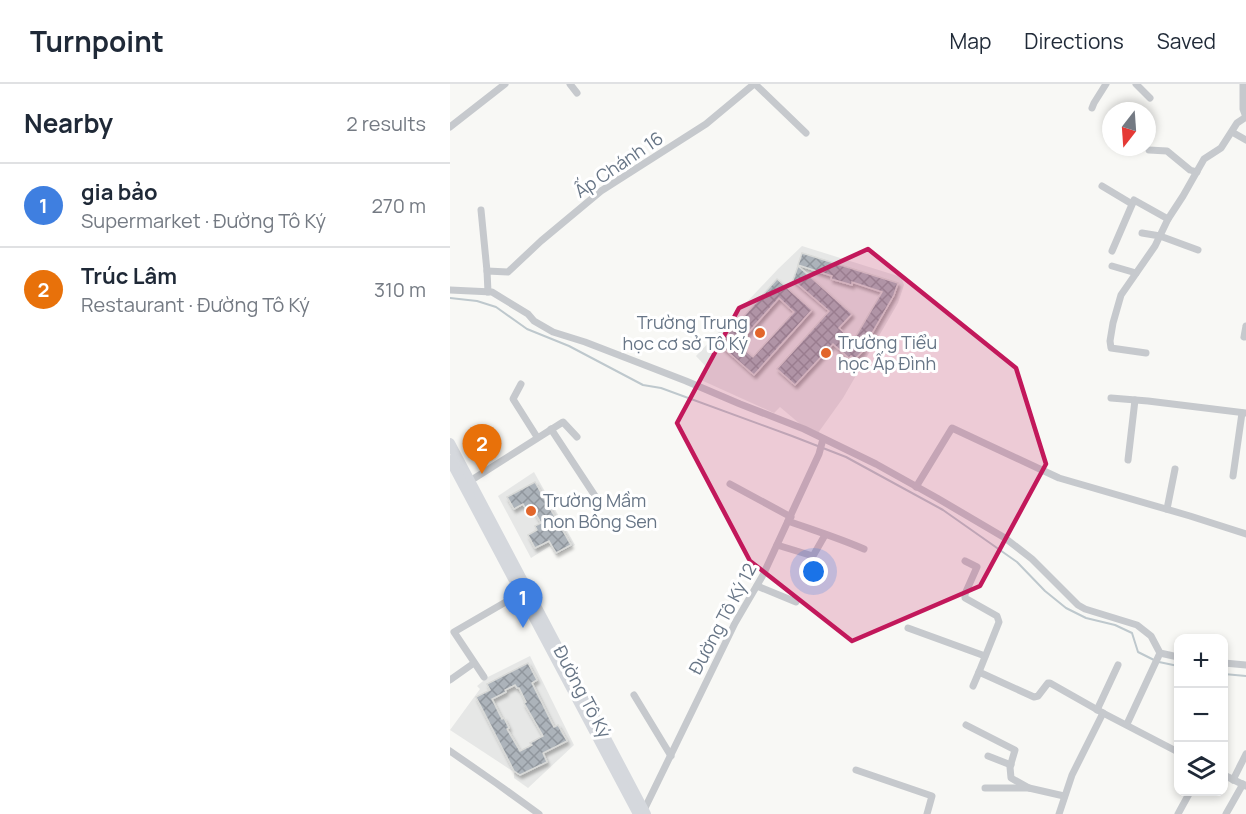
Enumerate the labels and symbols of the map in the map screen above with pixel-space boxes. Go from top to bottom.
north arrow [1102,102,1156,156]
street label: Ấp Chánh 16 [569,126,668,203]
place label: Trường Trung học cơ sở Tô Ký [623,310,749,355]
marker: Trường Trung học cơ sở Tô Ký [753,326,767,340]
place label: Trường Tiểu học Ấp Đình [838,330,937,375]
marker: Trường Tiểu học Ấp Đình [819,346,833,360]
pin: 2 [462,424,501,474]
place label: Trường Mầm non Bông Sen [543,488,657,533]
marker: Trường Mầm non Bông Sen [524,504,538,518]
your location [799,557,828,586]
street label: Đường Tô Ký 12 [683,559,761,678]
pin: 1 [504,578,542,628]
street label: Đường Tô Ký [548,641,618,742]

